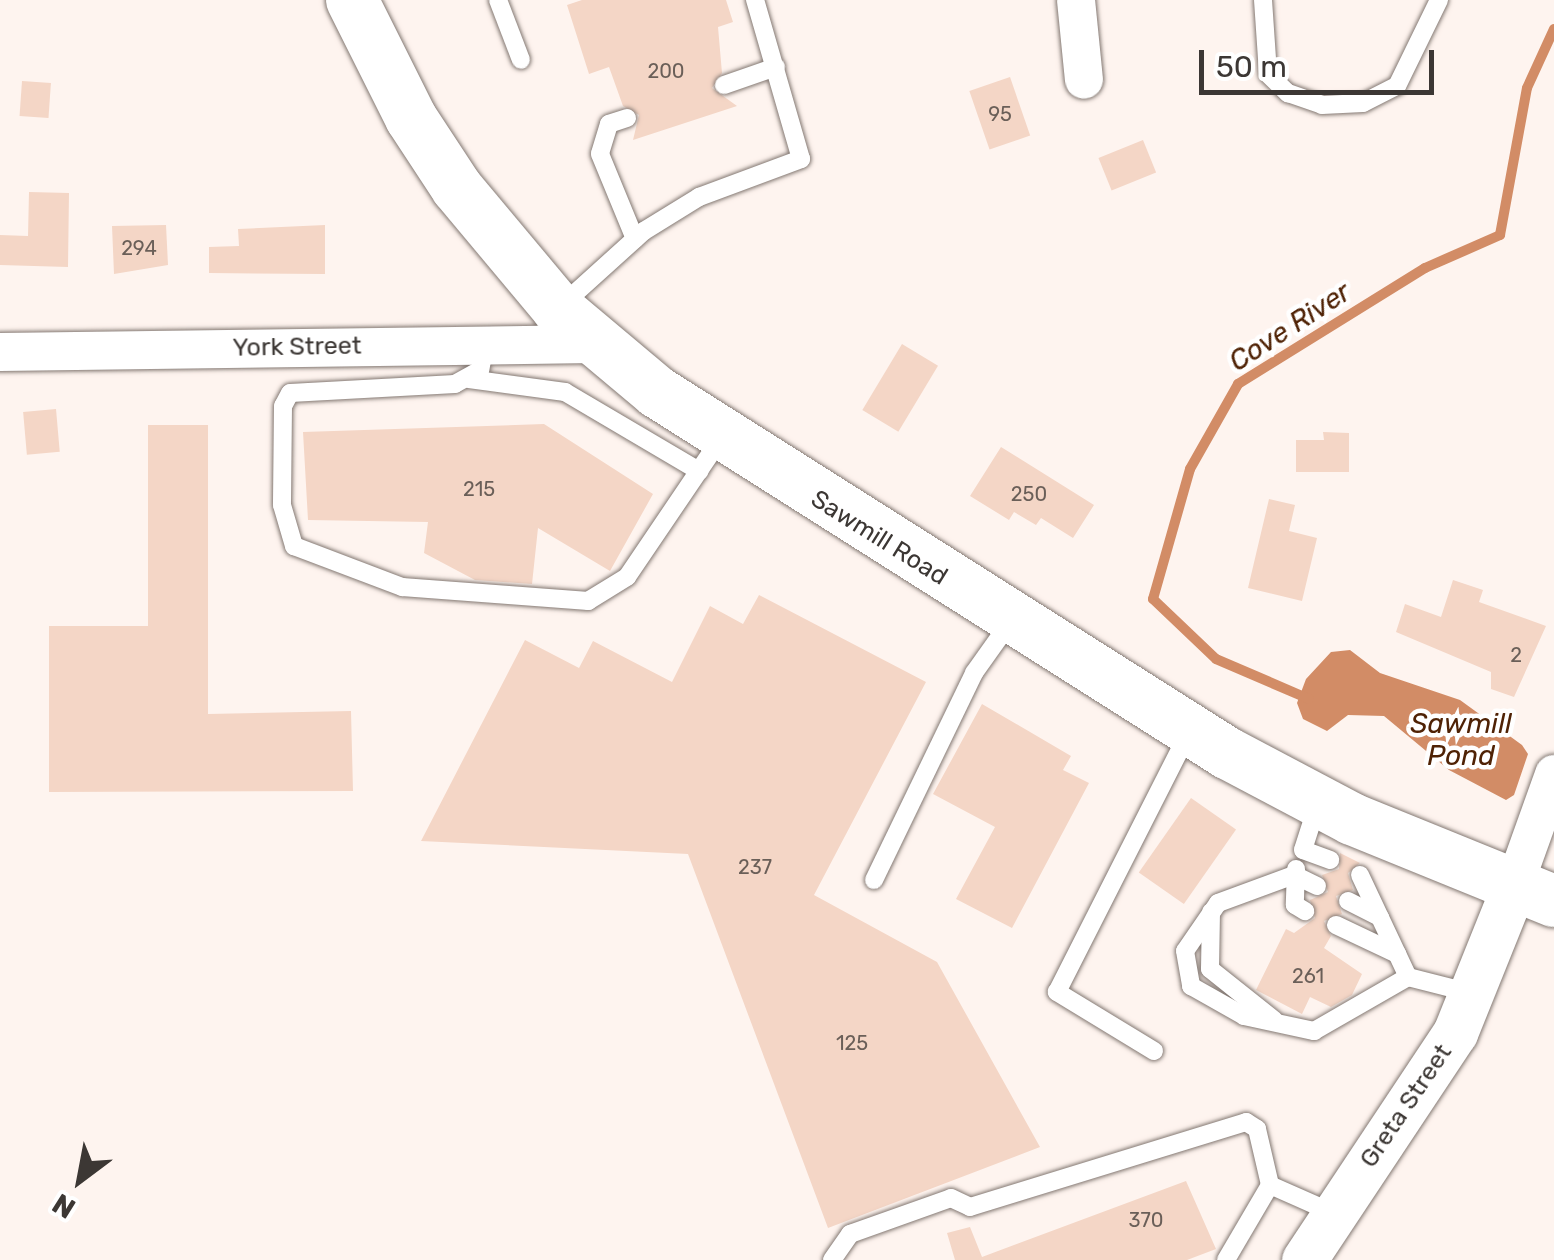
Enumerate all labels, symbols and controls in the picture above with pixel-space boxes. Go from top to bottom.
scale bar [1204,30,1439,92]
text: 50 m [1216,49,1287,85]
house number: 200 [647,59,685,83]
house number: 95 [988,102,1012,126]
house number: 294 [121,236,157,260]
water label: Cove River [1223,275,1357,379]
street label: York Street [232,331,362,363]
house number: 215 [463,477,495,501]
house number: 250 [1011,482,1047,506]
street label: Sawmill Road [805,484,953,592]
house number: 2 [1510,643,1522,667]
water label: Sawmill Pond [1410,707,1512,773]
house number: 237 [738,855,772,879]
house number: 261 [1292,964,1324,988]
house number: 125 [836,1031,868,1055]
street label: Greta Street [1354,1039,1458,1173]
north arrow [30,1130,130,1230]
text: N [47,1187,81,1225]
house number: 370 [1129,1208,1163,1232]

